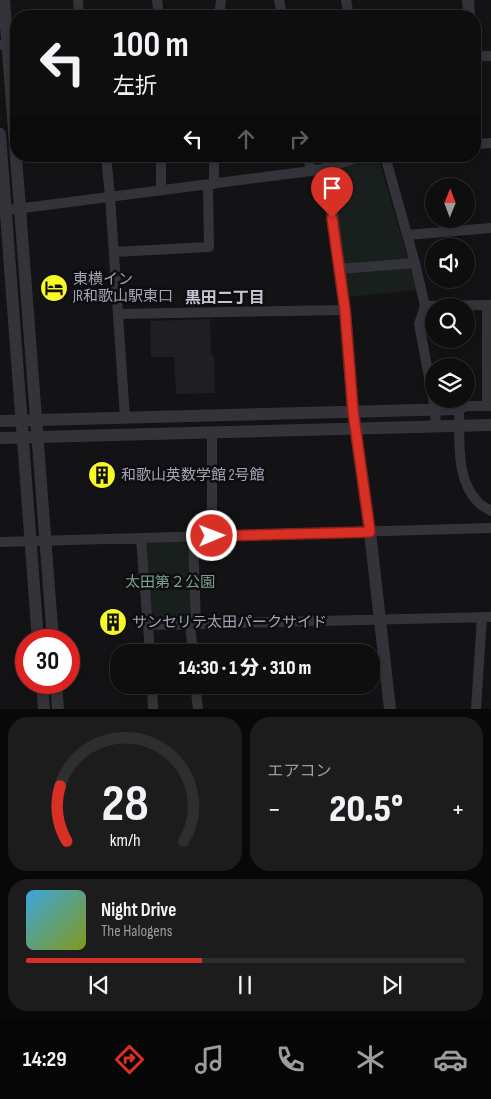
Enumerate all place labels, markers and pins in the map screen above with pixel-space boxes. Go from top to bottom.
pin [311,167,353,218]
place label: 東横イン JR和歌山駅東口 [72,270,173,306]
hotel icon: 東横イン JR和歌山駅東口 [39,273,69,303]
building icon: 和歌山英数学館 2号館 [87,460,117,490]
place label: 和歌山英数学館 2号館 [121,466,265,485]
building icon: サンセリテ太田パークサイド [98,607,128,637]
place label: サンセリテ太田パークサイド [132,613,327,632]

